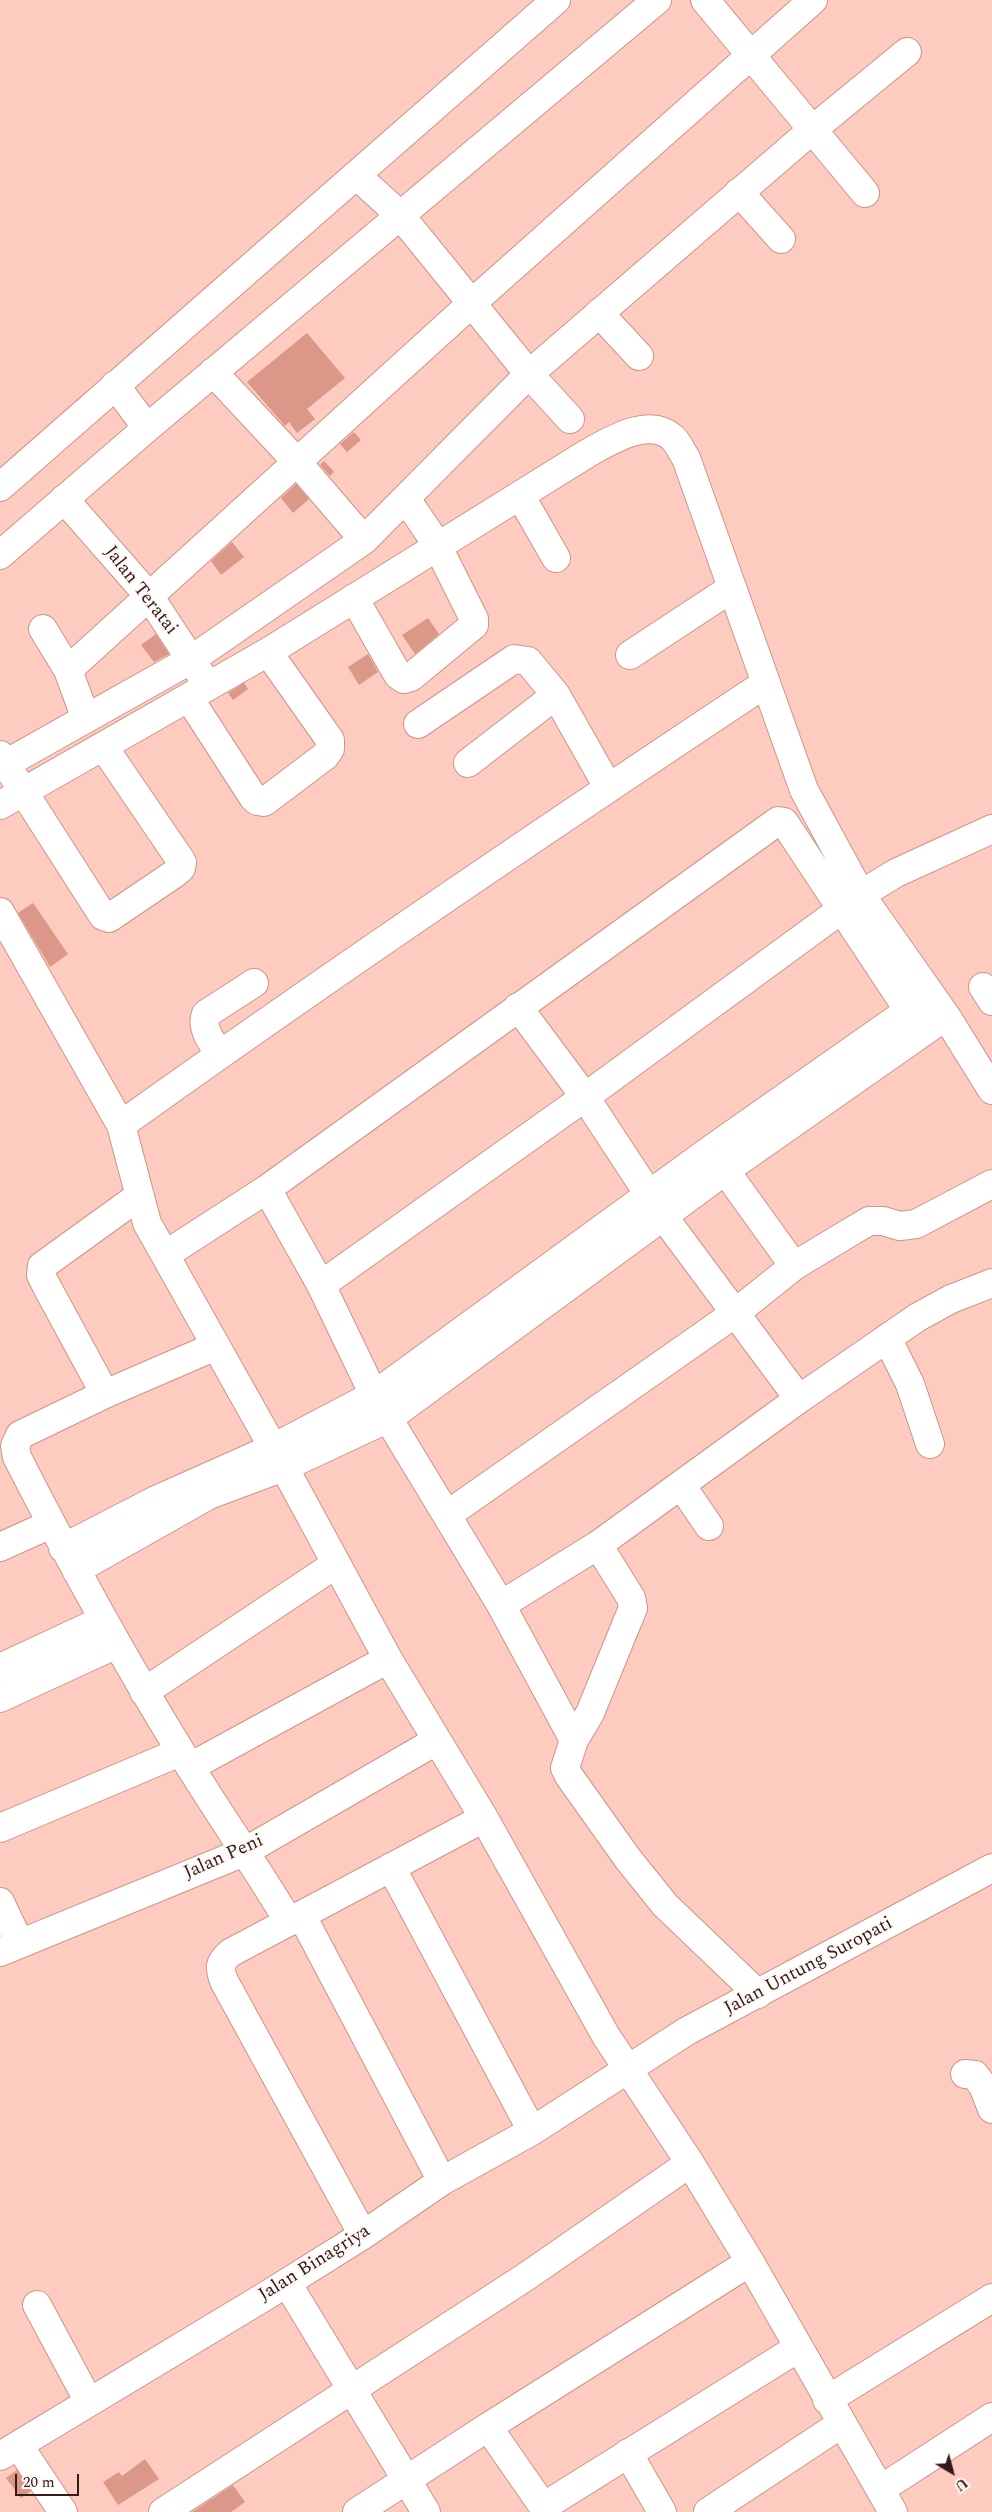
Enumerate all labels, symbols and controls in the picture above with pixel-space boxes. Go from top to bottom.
street label: Jalan Teratai [98,542,182,640]
street label: Jalan Peni [181,1830,267,1886]
street label: Jalan Untung Suropati [721,1913,897,2021]
street label: Jalan Binagriya [255,2221,375,2307]
north arrow [927,2447,977,2497]
scale bar [18,2464,81,2496]
text: 20 m [23,2471,55,2494]
text: U [950,2472,972,2496]

